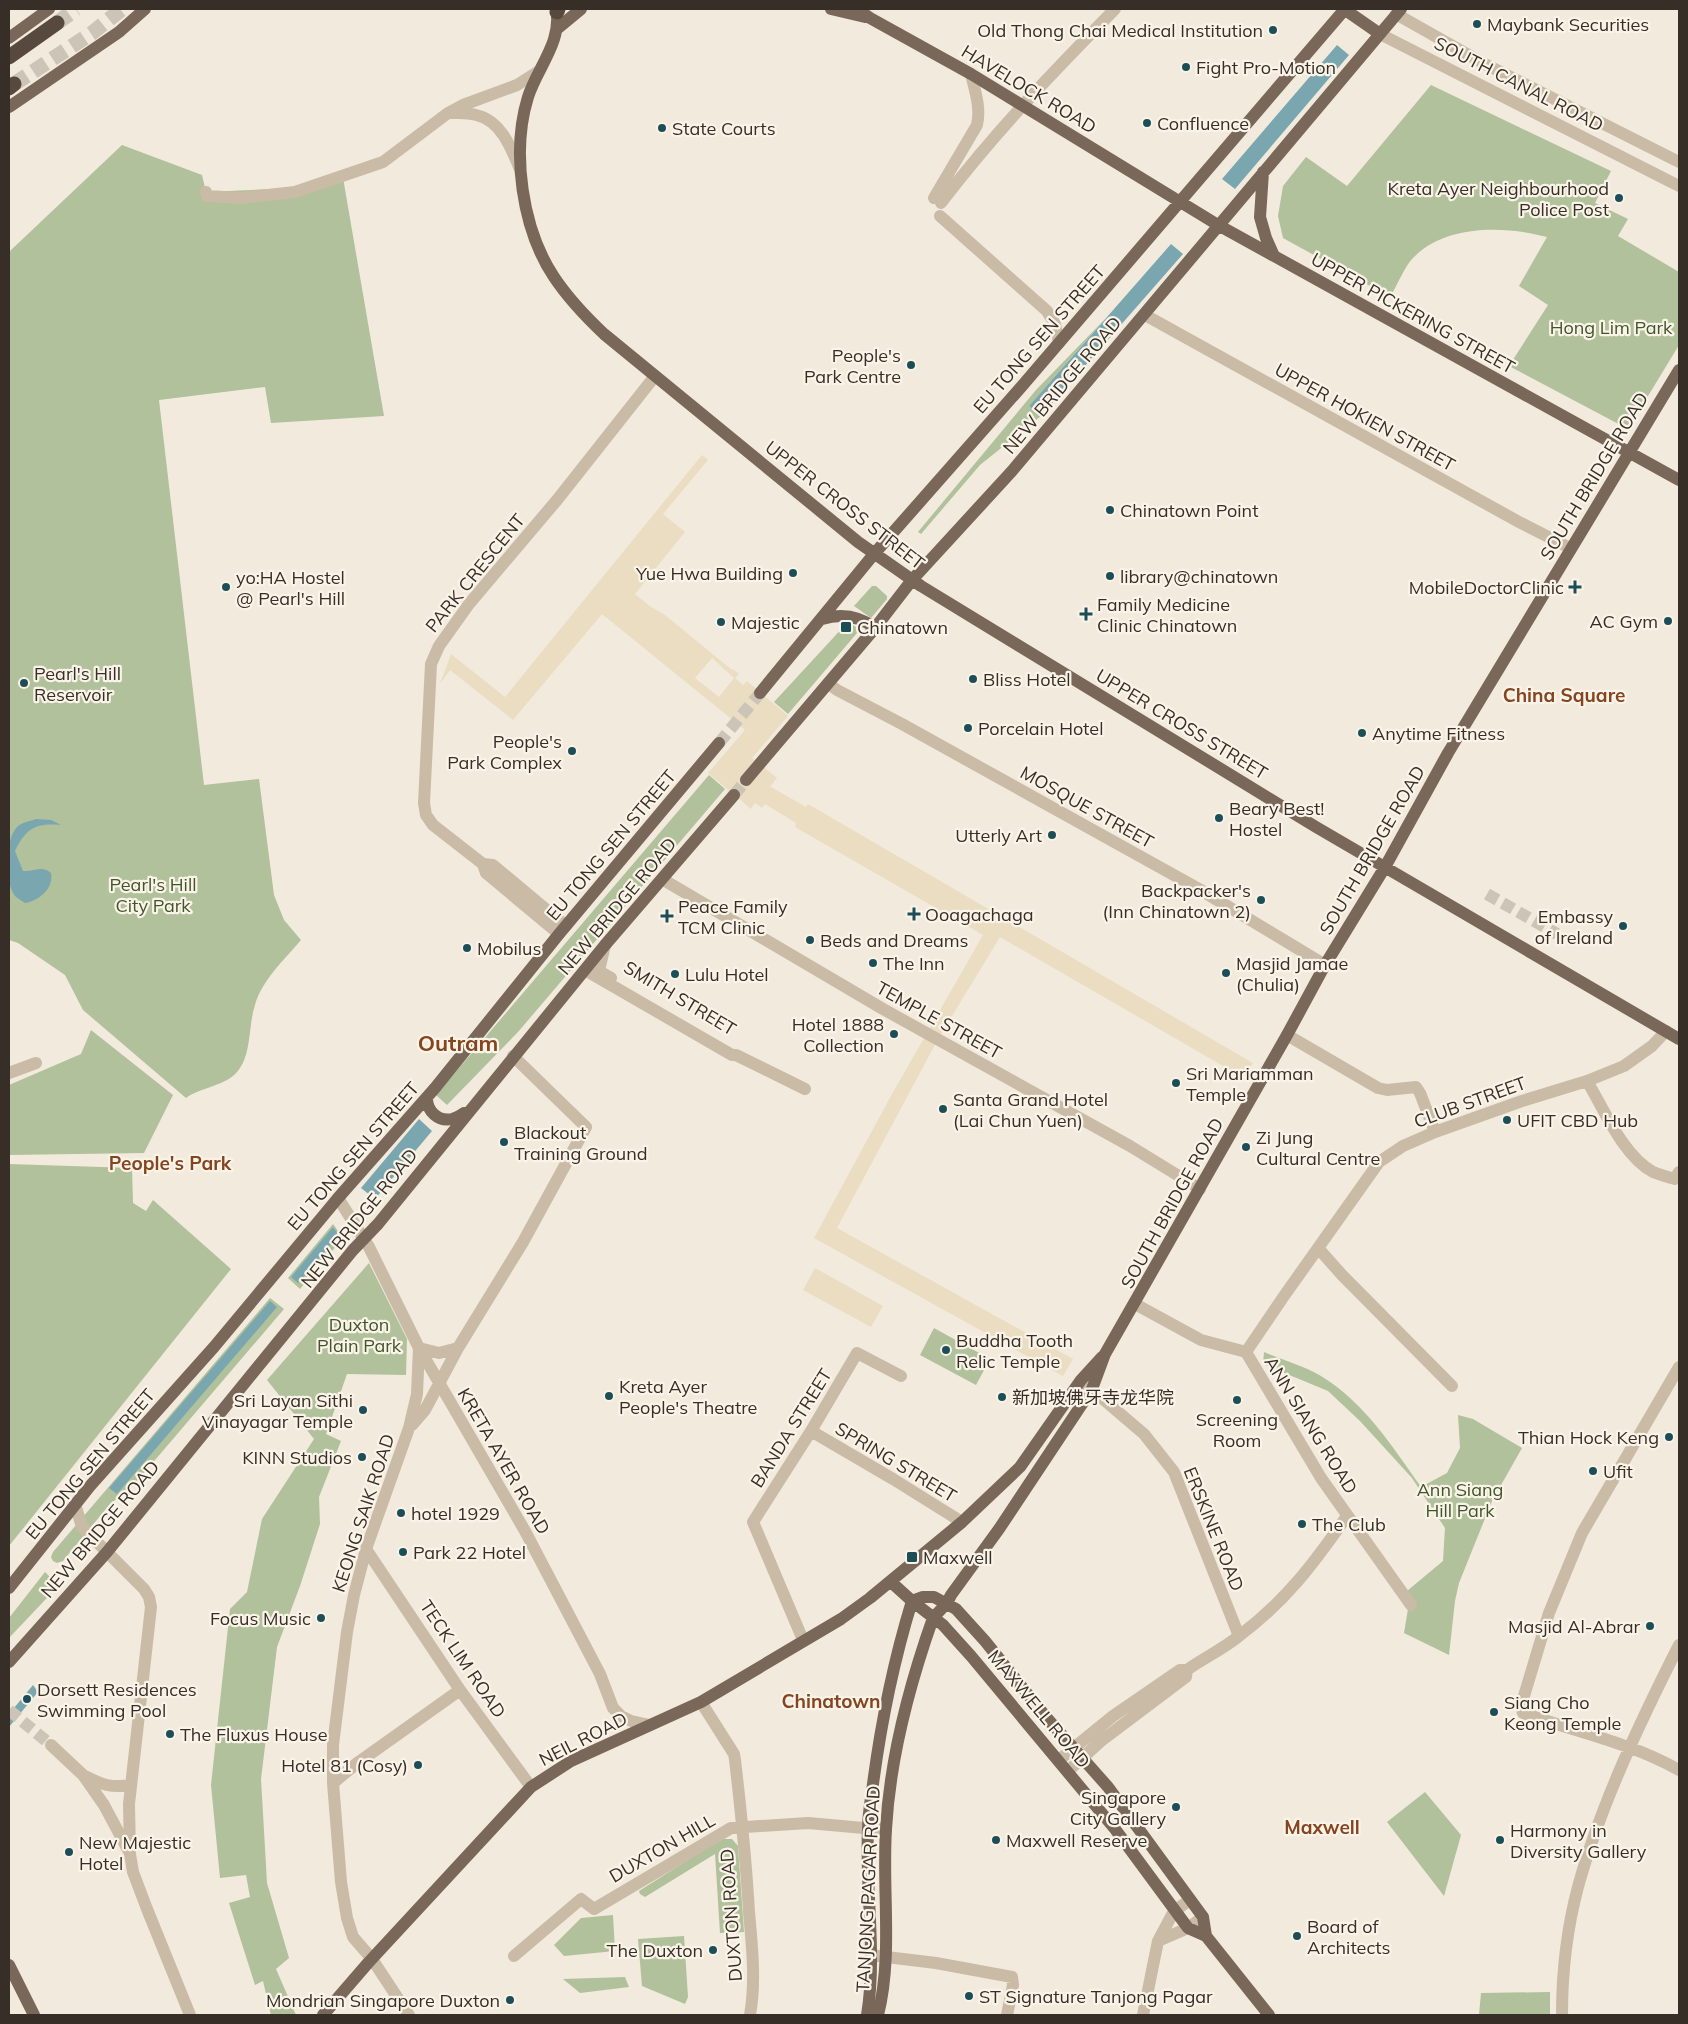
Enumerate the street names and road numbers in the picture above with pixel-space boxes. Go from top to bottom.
street label: SOUTH CANAL ROAD [1431,31,1607,137]
street label: HAVELOCK ROAD [957,40,1101,138]
street label: UPPER PICKERING STREET [1307,247,1519,379]
street label: EU TONG SEN STREET [968,260,1110,418]
street label: NEW BRIDGE ROAD [998,312,1126,458]
street label: UPPER HOKIEN STREET [1271,358,1459,476]
street label: SOUTH BRIDGE ROAD [1535,388,1653,564]
street label: UPPER CROSS STREET [761,436,929,575]
street label: PARK CRESCENT [420,509,530,637]
street label: UPPER CROSS STREET [1092,664,1272,784]
street label: MOSQUE STREET [1016,761,1158,853]
street label: SOUTH BRIDGE ROAD [1314,761,1430,939]
street label: EU TONG SEN STREET [541,765,681,925]
street label: NEW BRIDGE ROAD [553,833,681,979]
street label: SMITH STREET [620,955,740,1041]
street label: TEMPLE STREET [872,976,1006,1064]
street label: CLUB STREET [1411,1071,1529,1133]
street label: EU TONG SEN STREET [282,1077,424,1235]
street label: SOUTH BRIDGE ROAD [1116,1114,1228,1292]
street label: NEW BRIDGE ROAD [296,1144,422,1292]
street label: ANN SIANG ROAD [1259,1352,1363,1498]
street label: BANDA STREET [745,1364,837,1492]
street label: EU TONG SEN STREET [20,1384,160,1544]
street label: KRETA AYER ROAD [453,1384,555,1538]
street label: SPRING STREET [831,1417,961,1507]
street label: KEONG SAIK ROAD [327,1431,399,1595]
street label: NEW BRIDGE ROAD [36,1456,164,1602]
street label: ERSKINE ROAD [1179,1464,1249,1594]
street label: TECK LIM ROAD [415,1596,511,1722]
street label: MAXWELL ROAD [983,1645,1095,1773]
street label: NEIL ROAD [535,1707,631,1771]
street label: TANJONG PAGAR ROAD [851,1785,885,1993]
street label: DUXTON HILL [605,1808,719,1888]
street label: DUXTON ROAD [715,1848,747,1982]

